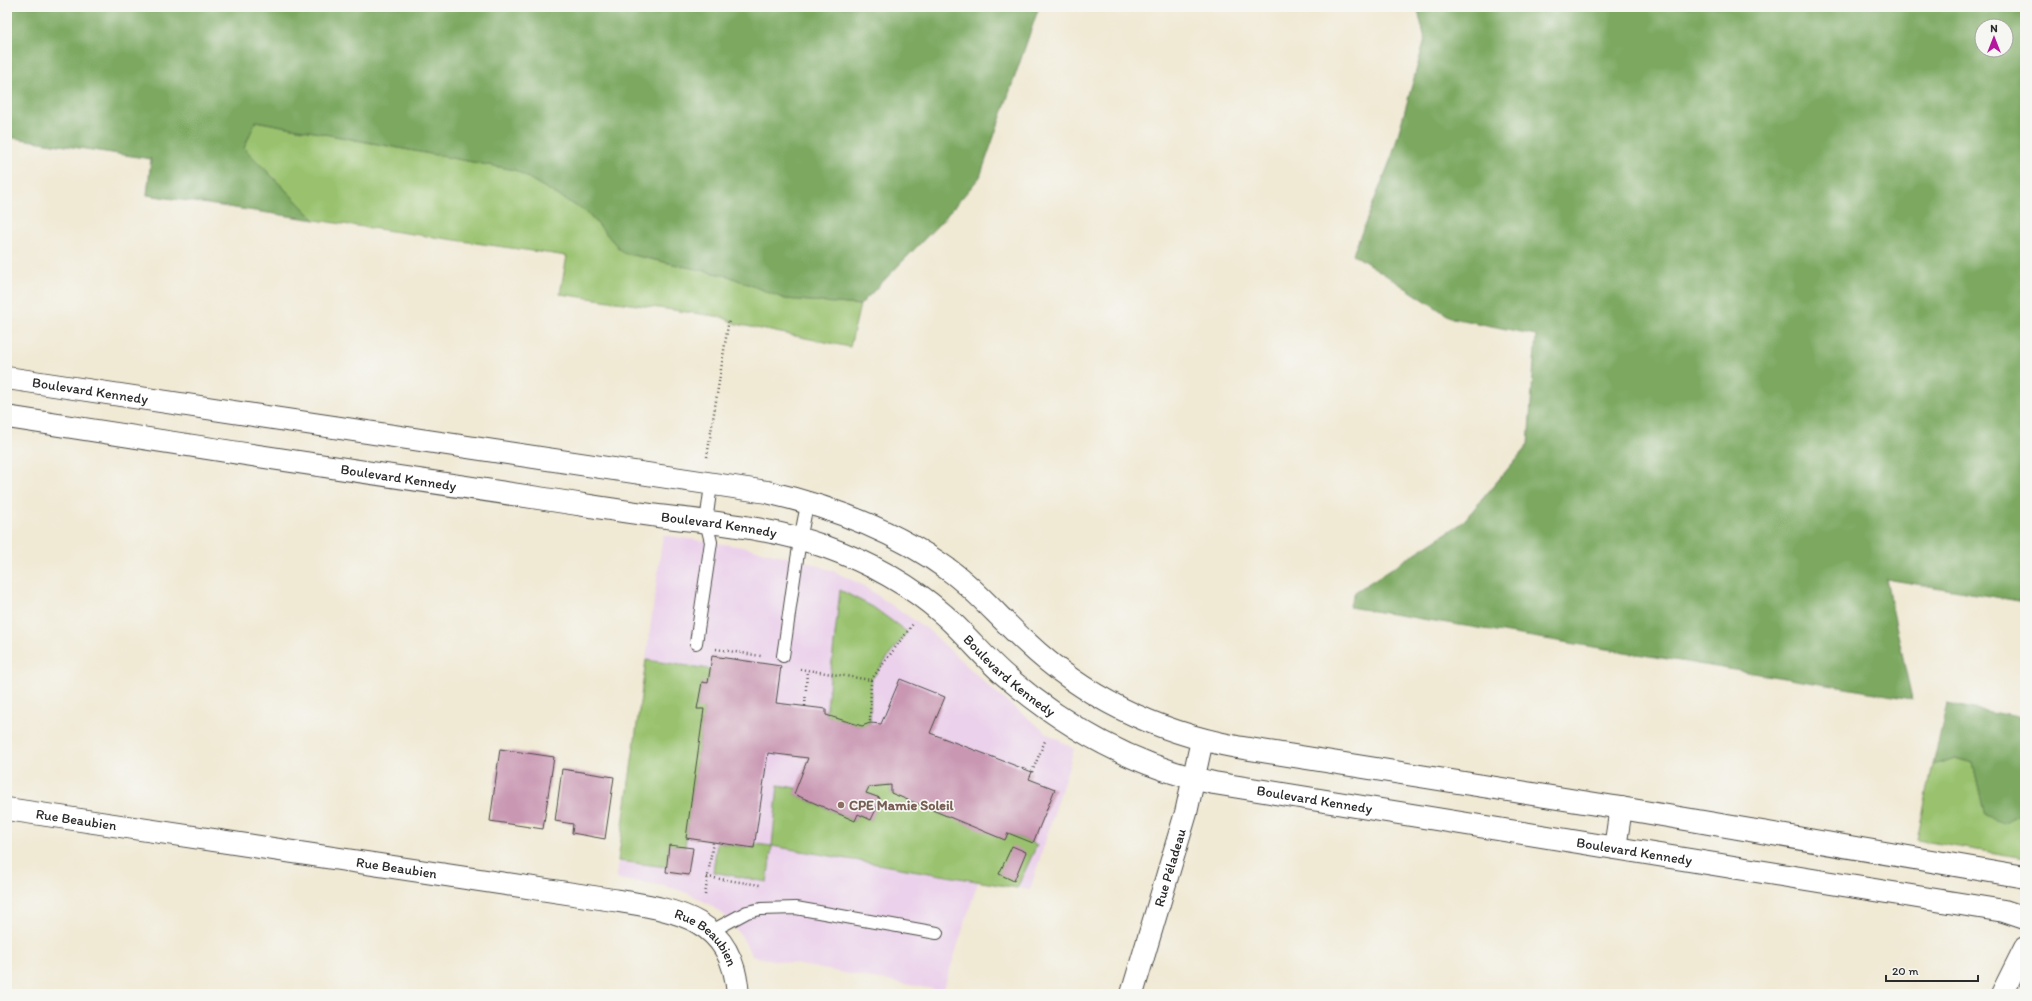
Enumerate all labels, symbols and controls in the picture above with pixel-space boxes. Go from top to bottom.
north arrow [1974,18,2014,58]
text: N [1990,22,1998,35]
street label: Boulevard Kennedy [31,374,149,408]
street label: Boulevard Kennedy [339,461,458,495]
street label: Boulevard Kennedy [660,508,779,542]
street label: Boulevard Kennedy [960,631,1059,721]
street label: Boulevard Kennedy [1255,782,1374,818]
place label: CPE Mamie Soleil [849,797,955,814]
marker: CPE Mamie Soleil [836,800,846,810]
street label: Rue Beaubien [35,805,118,834]
street label: Rue Péladeau [1151,826,1190,909]
street label: Boulevard Kennedy [1575,834,1694,869]
street label: Rue Beaubien [355,854,439,883]
street label: Rue Beaubien [672,905,740,969]
scale bar [1886,957,1978,983]
text: 20 m [1892,964,1919,978]

